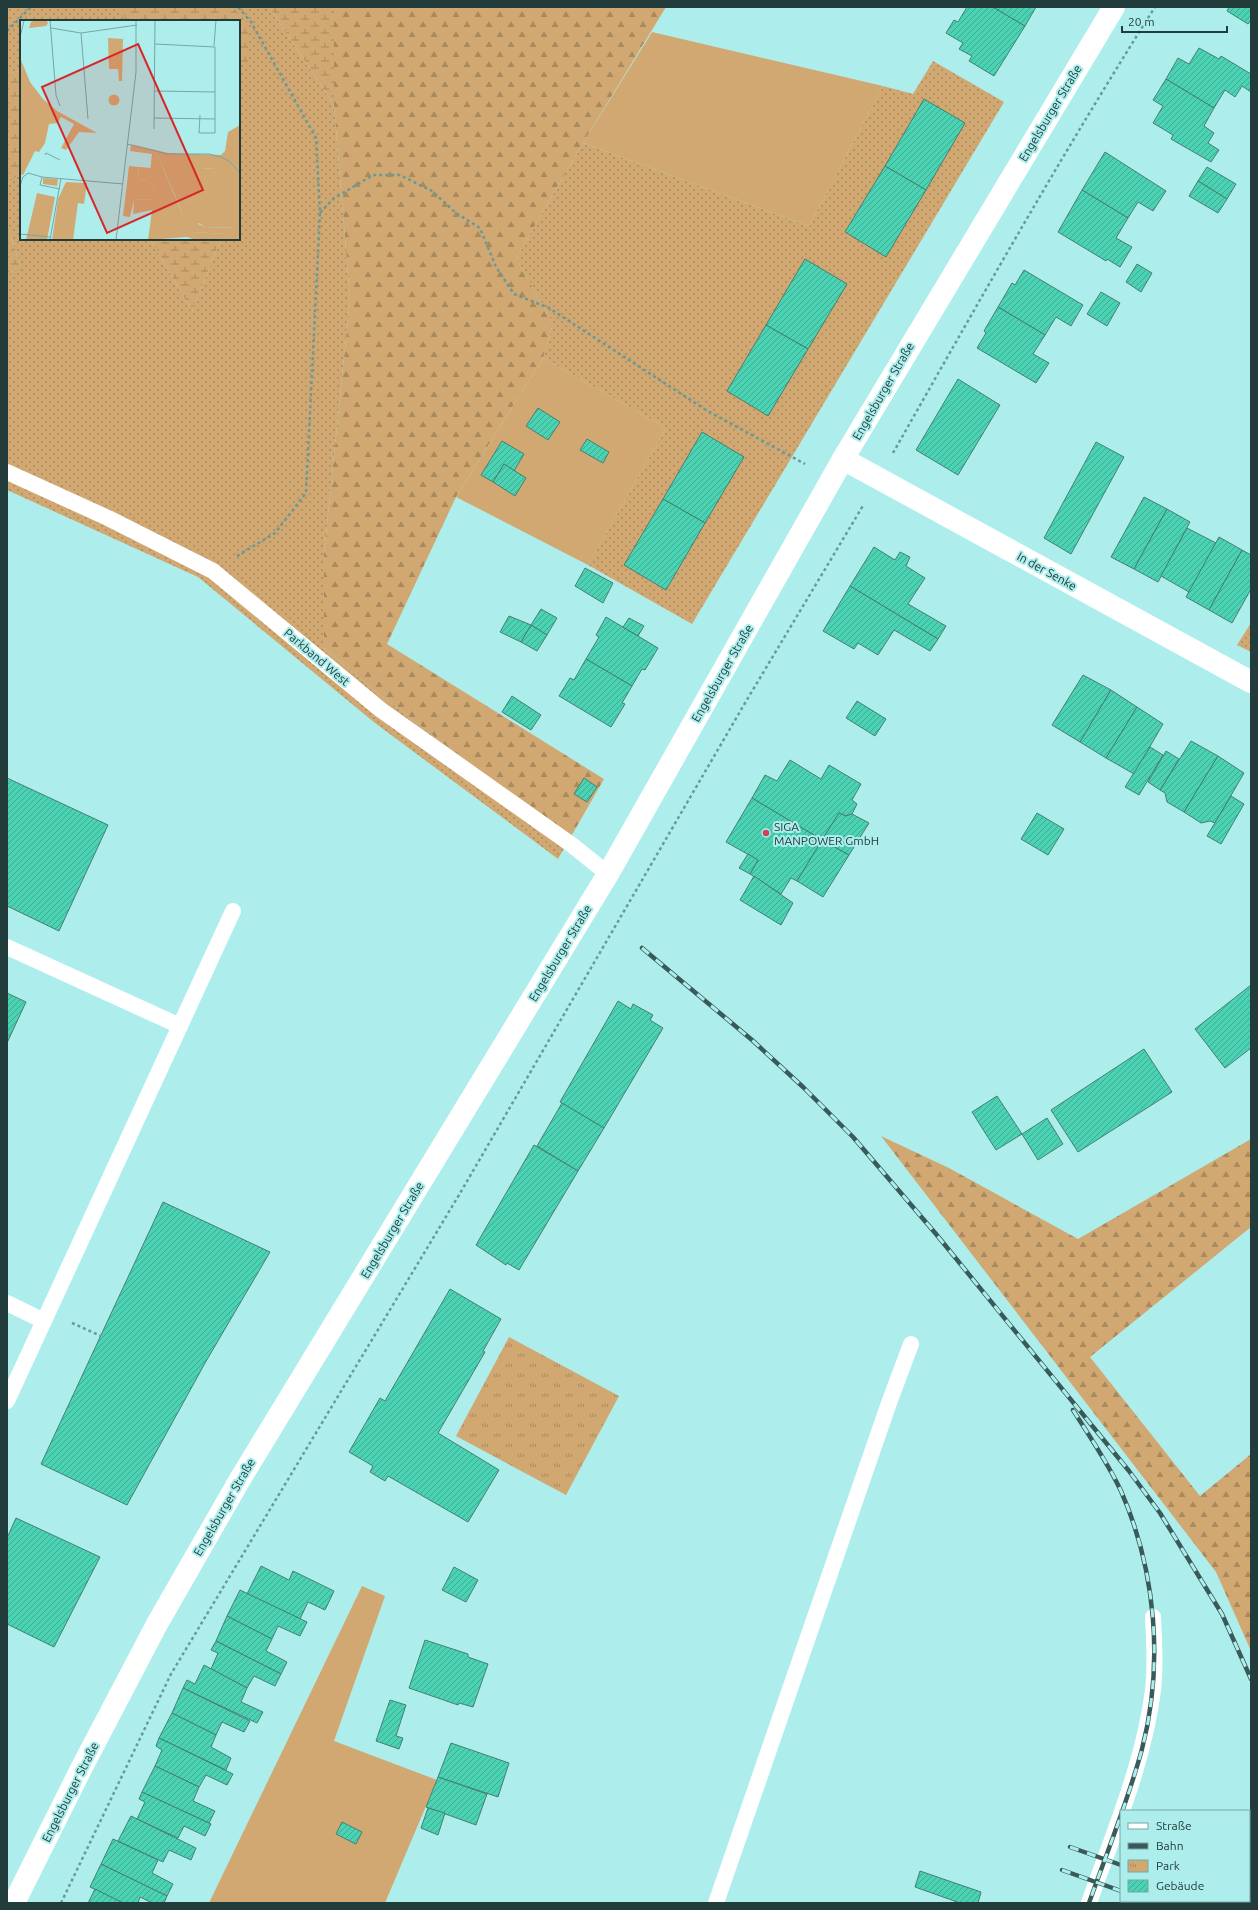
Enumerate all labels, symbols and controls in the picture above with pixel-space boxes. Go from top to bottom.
scale bar [1122,8,1227,34]
text: 20 m [1128,15,1155,28]
inset map [20,20,240,240]
street label: Engelsburger Straße [1016,62,1084,164]
street label: Engelsburger Straße [850,340,916,442]
street label: In der Senke [1015,549,1079,593]
street label: Engelsburger Straße [689,622,755,724]
street label: Parkband West [282,626,352,688]
place label: SIGA MANPOWER GmbH [774,820,879,847]
marker: SIGA MANPOWER GmbH [761,828,771,838]
street label: Engelsburger Straße [526,902,594,1004]
street label: Engelsburger Straße [358,1179,426,1281]
street label: Engelsburger Straße [191,1456,257,1558]
street label: Engelsburger Straße [39,1740,101,1844]
legend [1120,1810,1250,1902]
text: Straße [1156,1819,1192,1832]
text: Bahn [1156,1839,1184,1852]
text: Park [1156,1859,1180,1872]
text: Gebäude [1156,1879,1204,1892]

